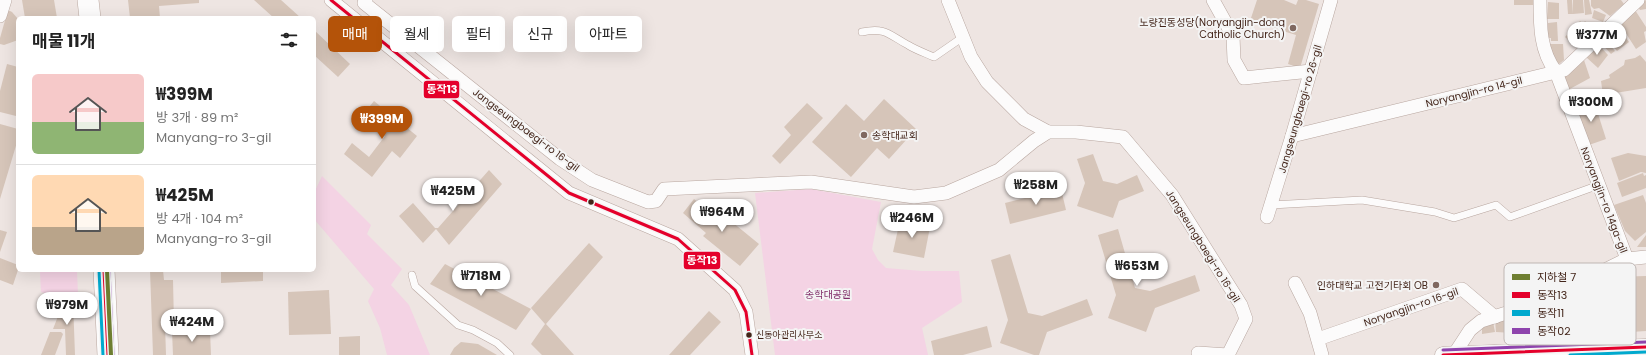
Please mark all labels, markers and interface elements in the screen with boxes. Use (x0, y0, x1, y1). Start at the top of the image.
place label: 노량진동성당(Noryangjin-dong Catholic Church) (1139, 15, 1285, 42)
chip: 매매 (328, 16, 382, 52)
chip: 월세 (390, 16, 444, 52)
chip: 필터 (452, 16, 505, 52)
chip: 신규 (513, 16, 567, 52)
chip: 아파트 (575, 16, 642, 52)
pin: ₩377M (1569, 22, 1625, 56)
marker: 노량진동성당(Noryangjin-dong Catholic Church) (1288, 23, 1298, 33)
text: ₩377M (1576, 25, 1618, 44)
text: 매물 11개 (32, 29, 95, 53)
icon: filters (278, 29, 300, 51)
street label: Jangseungbaegi-ro 26-gil (1274, 43, 1326, 175)
street label: Noryangjin-ro 14-gil (1424, 73, 1524, 111)
line badge: 동작13 (423, 80, 460, 99)
text: 동작13 (426, 81, 458, 97)
text: ₩399M (156, 82, 213, 106)
street label: Jangseungbaegi-ro 16-gil (469, 85, 583, 175)
pin: ₩300M (1563, 89, 1619, 123)
icon: home (64, 90, 112, 138)
text: ₩300M (1569, 92, 1613, 111)
pin: ₩399M (354, 106, 410, 140)
text: 방 3개 · 89 m² (156, 108, 238, 127)
text: ₩399M (360, 109, 404, 128)
text: Manyang-ro 3-gil (156, 128, 271, 147)
place label: 송학대교회 (872, 128, 918, 143)
marker: 송학대교회 (859, 130, 869, 140)
street label: Noryangjin-ro 14ga-gil (1577, 145, 1631, 255)
pin: ₩258M (1008, 172, 1064, 206)
text: ₩258M (1014, 175, 1058, 194)
pin: ₩425M (425, 178, 481, 212)
text: ₩425M (431, 181, 475, 200)
text: ₩425M (156, 183, 214, 207)
street label: Jangseungbaegi-ro 16-gil (1162, 187, 1244, 305)
icon: home (64, 191, 112, 239)
unlabelled marker (586, 197, 596, 207)
pin: ₩964M (694, 199, 750, 233)
text: ₩964M (700, 202, 744, 221)
pin: ₩246M (884, 205, 940, 239)
text: ₩246M (890, 208, 934, 227)
text: 방 4개 · 104 m² (156, 209, 243, 228)
text: Manyang-ro 3-gil (156, 229, 271, 248)
line badge: 동작13 (683, 251, 721, 270)
text: 동작13 (686, 252, 718, 268)
pin: ₩653M (1109, 253, 1165, 287)
text: ₩653M (1115, 256, 1159, 275)
pin: ₩718M (453, 263, 509, 297)
legend (1504, 263, 1636, 345)
text: ₩718M (461, 266, 501, 285)
text: 지하철 7 (1537, 269, 1576, 285)
place label: 인하대학교 고전기타회 OB (1317, 278, 1428, 293)
marker: 인하대학교 고전기타회 OB (1431, 280, 1441, 290)
street label: Noryangjin-ro 16-gil (1362, 284, 1460, 330)
park label: 송학대공원 (805, 287, 851, 302)
text: 동작13 (1537, 287, 1567, 303)
pin: ₩979M (39, 292, 95, 326)
text: ₩979M (46, 295, 88, 314)
text: 동작11 (1537, 305, 1564, 321)
pin: ₩424M (164, 309, 220, 343)
text: ₩424M (170, 312, 214, 331)
text: 동작02 (1537, 323, 1570, 339)
place label: 신동아관리사무소 (756, 329, 823, 341)
marker: 신동아관리사무소 (744, 330, 754, 340)

